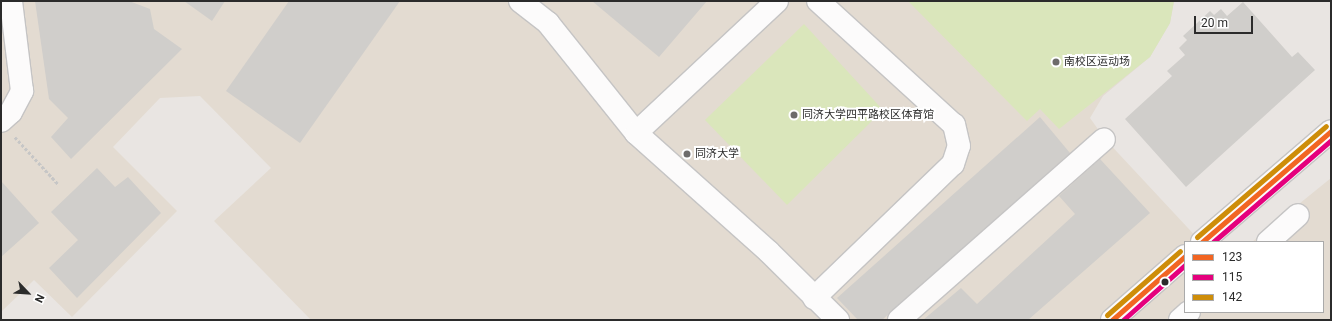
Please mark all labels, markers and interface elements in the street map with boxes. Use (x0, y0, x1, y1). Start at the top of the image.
scale bar (1196, 8, 1255, 34)
text: 20 m (1201, 16, 1228, 30)
place label: 南校区运动场 (1064, 55, 1130, 69)
marker: 南校区运动场 (1051, 57, 1061, 67)
place label: 同济大学四平路校区体育馆 (802, 108, 934, 122)
marker: 同济大学四平路校区体育馆 (789, 110, 799, 120)
place label: 同济大学 (695, 147, 739, 161)
marker: 同济大学 (682, 149, 692, 159)
legend (1184, 241, 1324, 313)
text: 123 (1222, 250, 1242, 264)
text: 115 (1222, 270, 1242, 284)
north arrow (8, 273, 48, 313)
unlabelled marker (1160, 277, 1170, 287)
text: 142 (1222, 290, 1242, 304)
text: N (32, 292, 47, 305)

